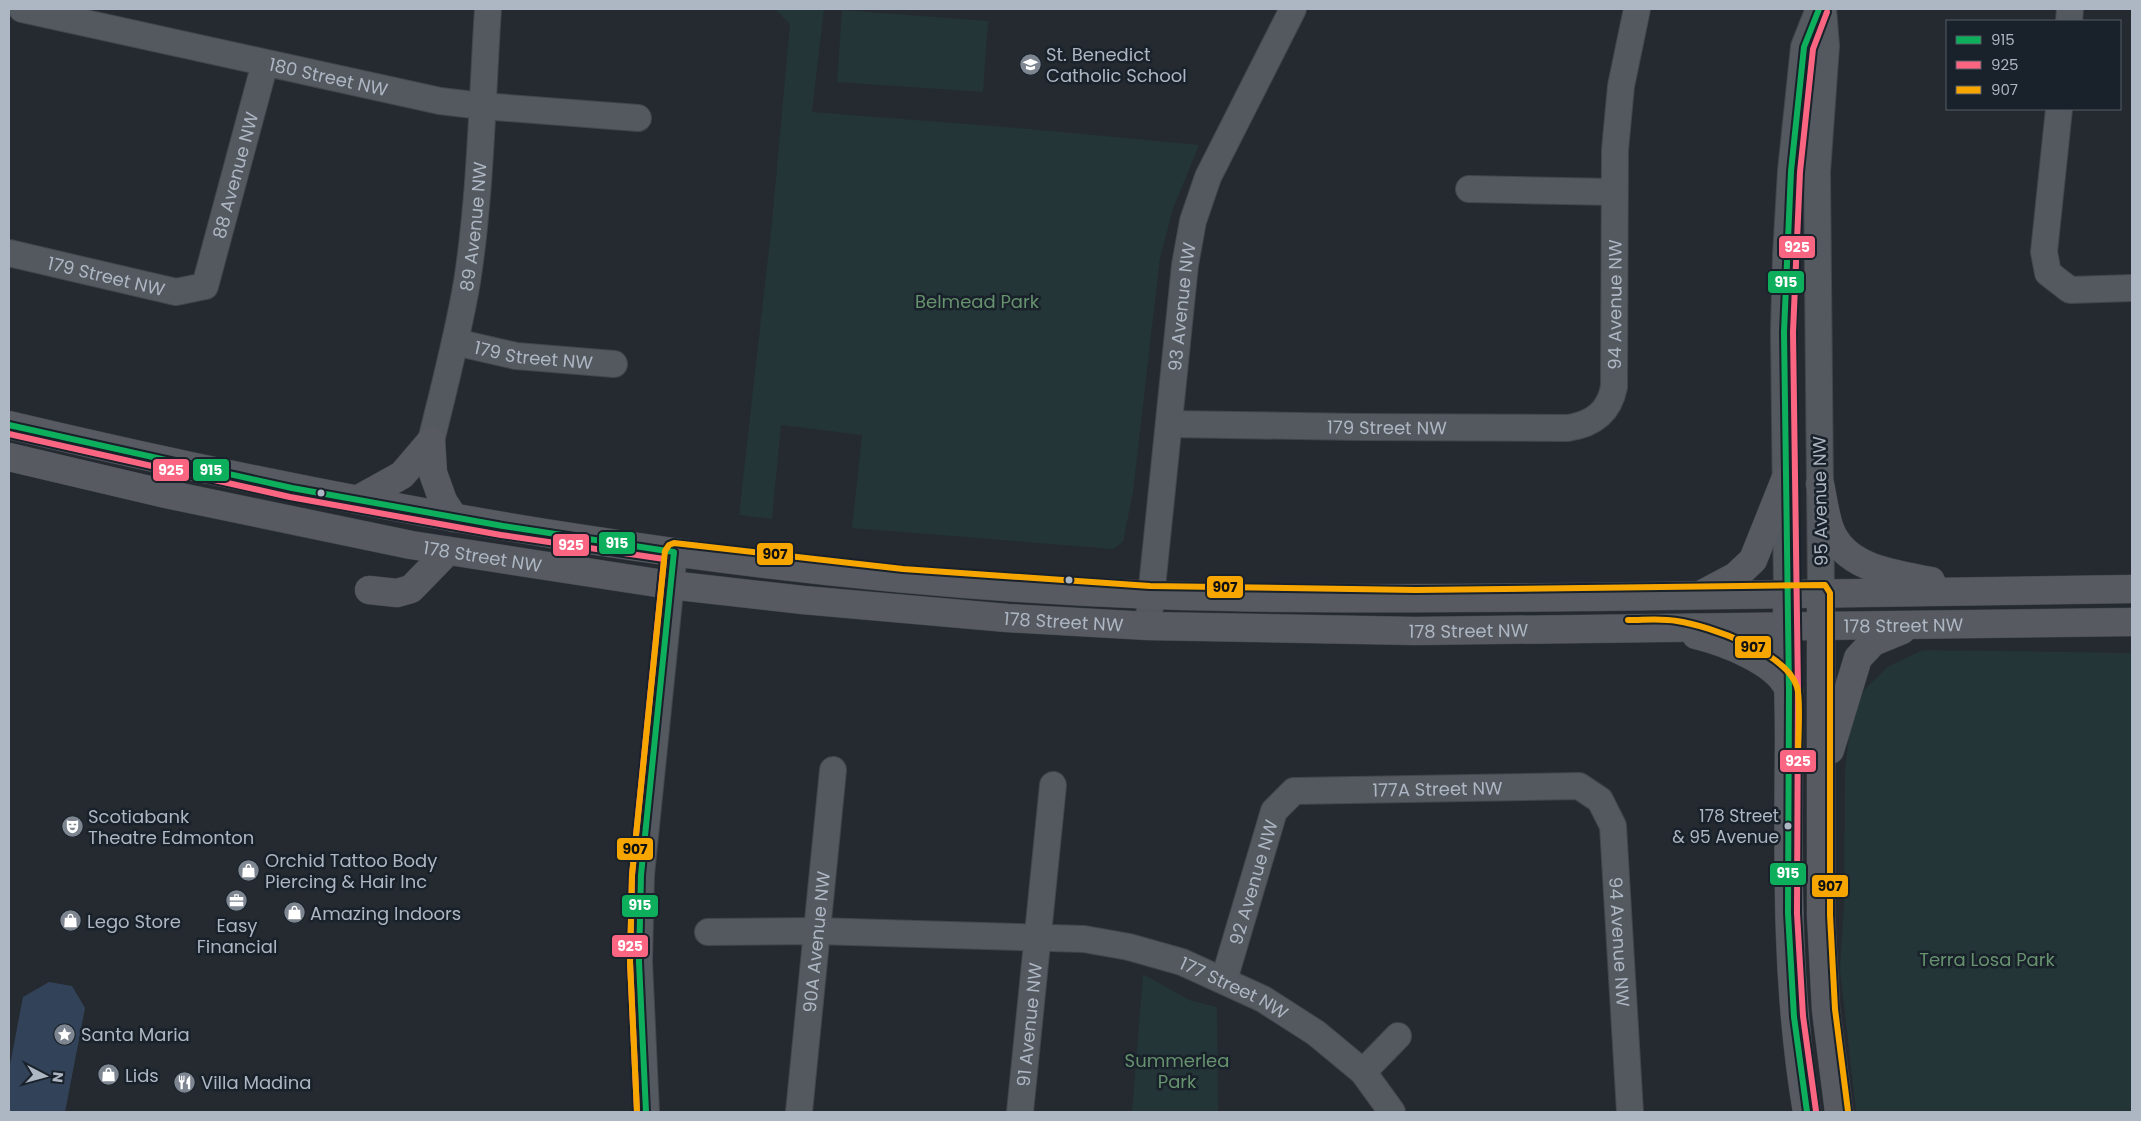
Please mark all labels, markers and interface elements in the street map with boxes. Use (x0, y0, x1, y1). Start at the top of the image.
legend (1946, 20, 2121, 110)
text: 915 (1991, 29, 2015, 50)
place label: St. Benedict Catholic School (1046, 42, 1187, 88)
street label: 180 Street NW (267, 51, 391, 102)
school or university icon: St. Benedict Catholic School (1018, 52, 1042, 76)
text: 925 (1991, 54, 2019, 75)
text: 907 (1991, 79, 2018, 100)
street label: 88 Avenue NW (206, 109, 264, 241)
street label: 89 Avenue NW (453, 160, 492, 293)
line badge: 925 (1778, 235, 1816, 259)
text: 925 (1784, 237, 1810, 257)
street label: 94 Avenue NW (1602, 239, 1627, 370)
street label: 93 Avenue NW (1162, 240, 1201, 372)
street label: 179 Street NW (45, 250, 168, 302)
line badge: 915 (1767, 270, 1805, 294)
text: 915 (1775, 272, 1797, 292)
park label: Belmead Park (915, 289, 1040, 314)
street label: 179 Street NW (472, 334, 594, 375)
street label: 179 Street NW (1327, 414, 1447, 440)
street label: 95 Avenue NW (1806, 435, 1834, 566)
line badge: 925 (152, 458, 190, 482)
line badge: 915 (192, 458, 230, 482)
text: 925 (158, 460, 184, 480)
text: 915 (200, 460, 222, 480)
unlabelled marker (316, 488, 326, 498)
line badge: 915 (598, 531, 636, 555)
line badge: 925 (552, 533, 590, 557)
text: 915 (606, 533, 628, 553)
street label: 178 Street NW (422, 535, 544, 578)
text: 925 (558, 535, 584, 555)
line badge: 907 (756, 542, 794, 566)
text: 907 (762, 544, 788, 564)
unlabelled marker (1064, 575, 1074, 585)
line badge: 907 (1206, 575, 1244, 599)
text: 907 (1212, 577, 1238, 597)
street label: 178 Street NW (1003, 605, 1124, 637)
street label: 178 Street NW (1843, 612, 1964, 638)
street label: 178 Street NW (1408, 617, 1529, 644)
line badge: 907 (1734, 635, 1772, 659)
text: 907 (1740, 637, 1766, 657)
line badge: 925 (1779, 749, 1817, 773)
text: 925 (1785, 751, 1811, 771)
street label: 177A Street NW (1372, 775, 1503, 802)
place label: Scotiabank Theatre Edmonton (88, 804, 254, 850)
place label: 178 Street & 95 Avenue (1672, 804, 1779, 849)
theatre icon: Scotiabank Theatre Edmonton (60, 814, 84, 838)
street label: 92 Avenue NW (1223, 816, 1283, 948)
marker: 178 Street & 95 Avenue (1783, 821, 1793, 831)
line badge: 907 (616, 837, 654, 861)
text: 907 (622, 839, 648, 859)
place label: Orchid Tattoo Body Piercing & Hair Inc (265, 848, 437, 894)
shop icon: Orchid Tattoo Body Piercing & Hair Inc (237, 858, 261, 882)
line badge: 915 (1769, 862, 1807, 886)
text: 915 (1777, 863, 1799, 883)
street label: 90A Avenue NW (796, 869, 835, 1014)
line badge: 907 (1811, 874, 1849, 898)
street label: 94 Avenue NW (1604, 876, 1636, 1008)
text: 907 (1817, 876, 1843, 896)
office icon: Easy Financial (225, 888, 249, 912)
line badge: 915 (621, 894, 659, 918)
text: 915 (629, 895, 651, 915)
shop icon: Amazing Indoors (282, 901, 306, 925)
place label: Amazing Indoors (310, 901, 461, 926)
shop icon: Lego Store (59, 909, 83, 933)
place label: Lego Store (87, 909, 181, 934)
place label: Easy Financial (197, 913, 277, 959)
line badge: 925 (611, 934, 649, 958)
text: 925 (617, 936, 643, 956)
park label: Terra Losa Park (1919, 947, 2055, 972)
street label: 177 Street NW (1176, 950, 1294, 1025)
street label: 91 Avenue NW (1010, 961, 1048, 1088)
place icon: Santa Maria (53, 1022, 77, 1046)
place label: Santa Maria (81, 1022, 190, 1047)
park label: Summerlea Park (1125, 1048, 1229, 1094)
north arrow (20, 1051, 70, 1101)
shop icon: Lids (97, 1063, 121, 1087)
place label: Lids (125, 1063, 159, 1088)
restaurant icon: Villa Madina (173, 1070, 197, 1094)
place label: Villa Madina (201, 1070, 311, 1095)
text: N (47, 1071, 68, 1084)

